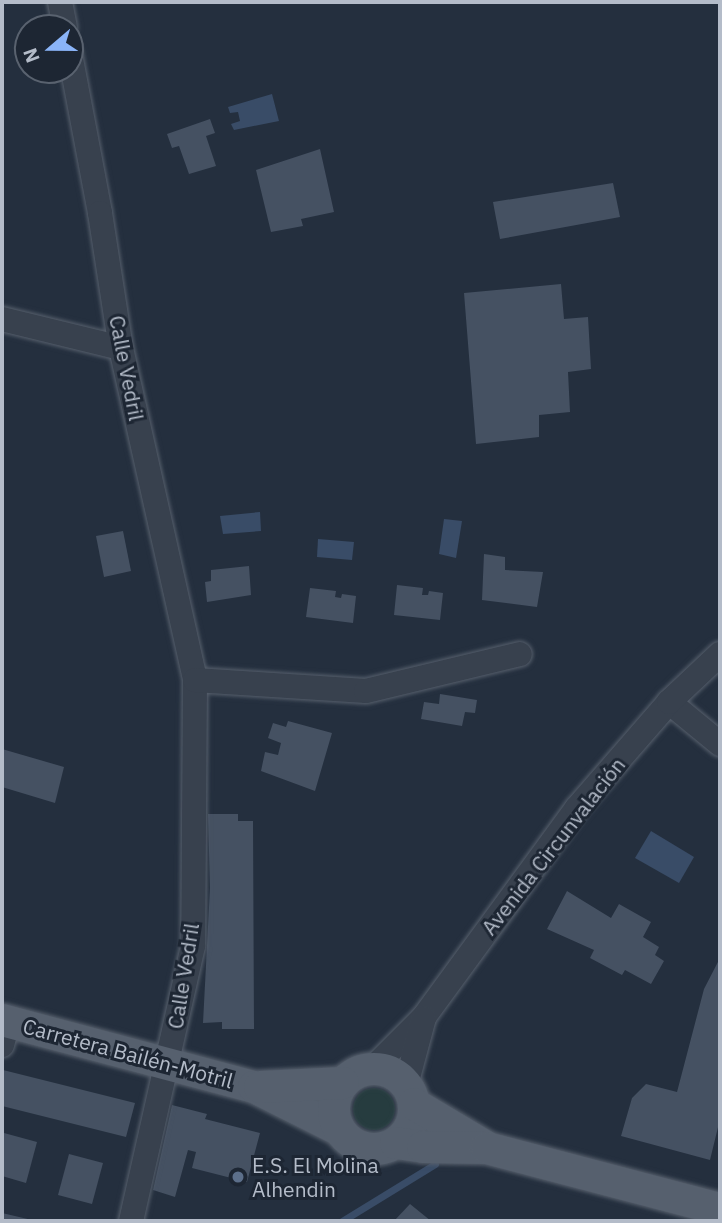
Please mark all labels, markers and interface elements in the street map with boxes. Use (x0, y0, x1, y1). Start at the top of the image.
north arrow (14, 14, 84, 84)
text: N (18, 45, 45, 66)
street label: Calle Vedril (104, 313, 150, 423)
street label: Avenida Circunvalación (476, 752, 630, 940)
street label: Calle Vedril (162, 921, 204, 1031)
street label: Carretera Bailén-Motril (20, 1013, 236, 1093)
place label: E.S. El Molina Alhendin (252, 1152, 379, 1202)
marker: E.S. El Molina Alhendin (230, 1169, 246, 1185)

